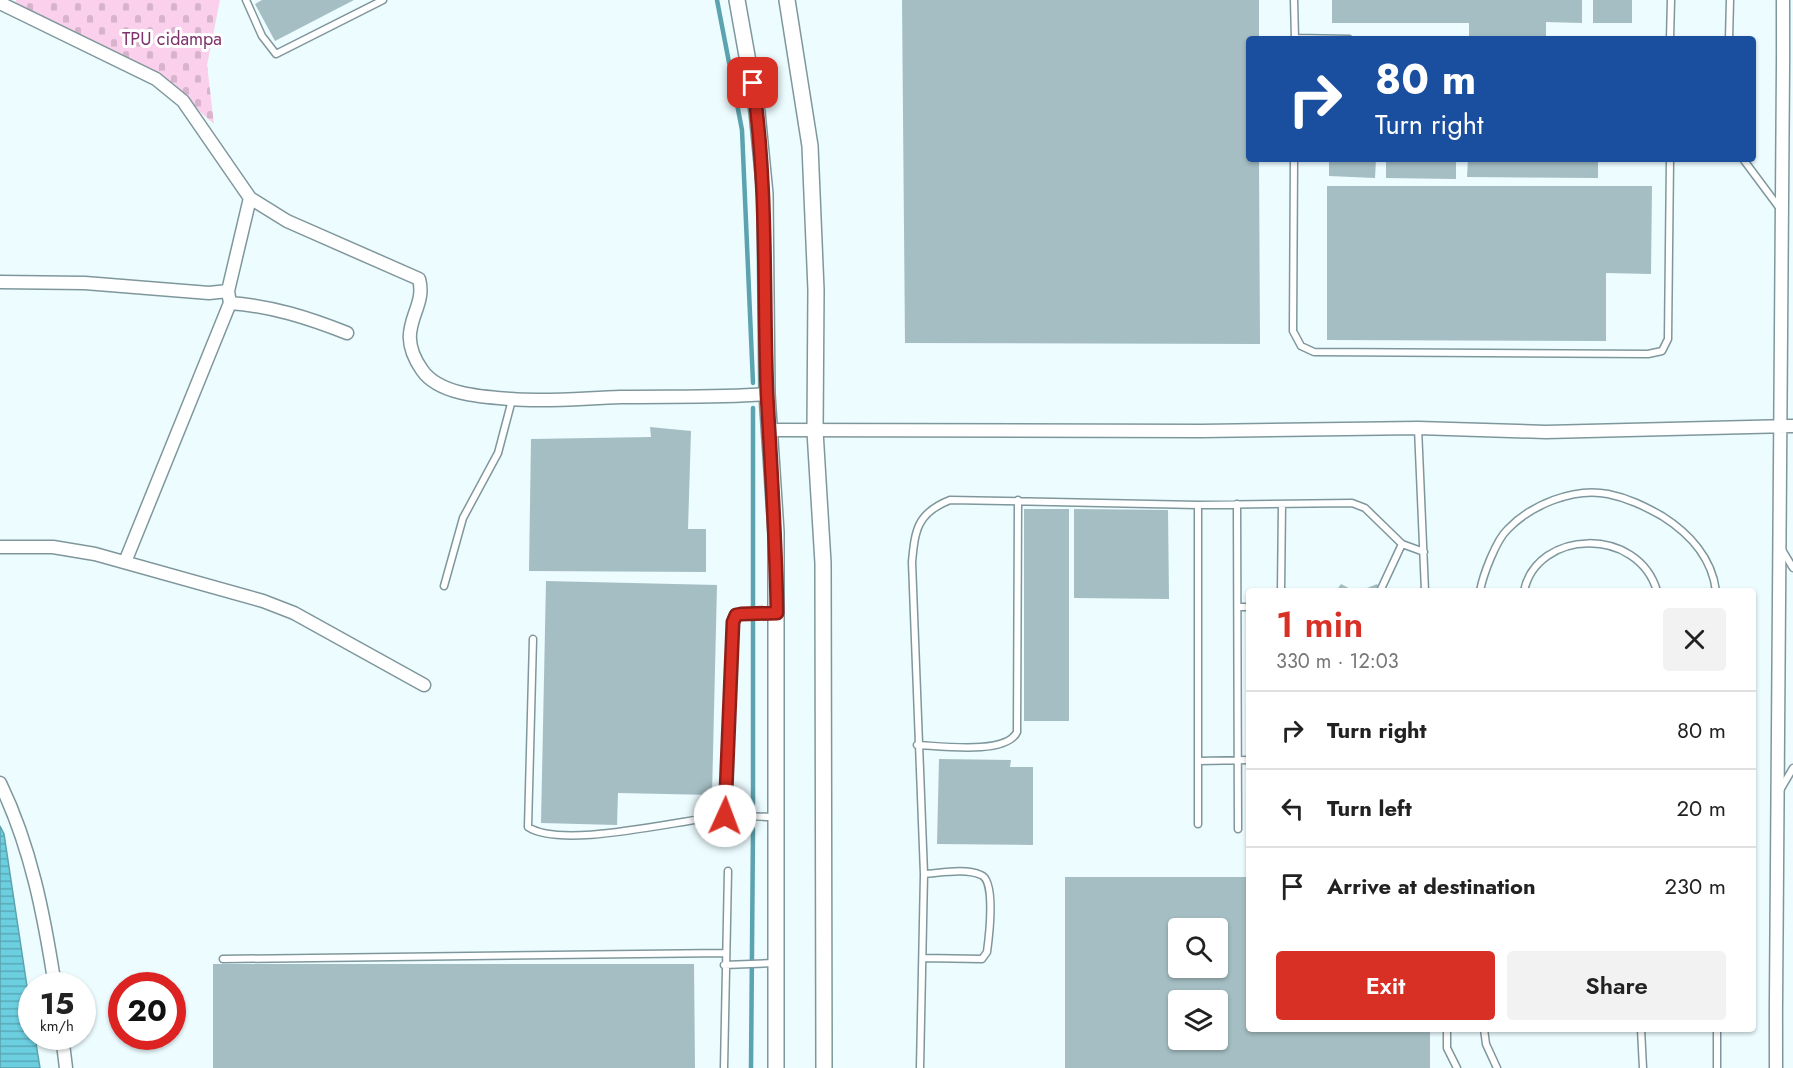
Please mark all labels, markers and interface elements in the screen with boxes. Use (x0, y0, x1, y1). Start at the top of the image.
park label: TPU cidampa (122, 26, 222, 52)
text: 80 m (1375, 49, 1476, 110)
pin (727, 57, 778, 108)
icon: right (1276, 60, 1354, 138)
icon: arrive (736, 66, 769, 99)
text: Turn right (1375, 105, 1483, 144)
text: 1 min (1276, 598, 1363, 650)
button: close (1663, 608, 1726, 671)
text: 330 m · 12:03 (1276, 647, 1399, 676)
icon: right (1276, 714, 1309, 747)
text: Turn right (1327, 714, 1427, 746)
text: 80 m (1677, 714, 1726, 746)
position arrow (693, 784, 757, 848)
icon: left (1276, 792, 1309, 825)
text: Turn left (1327, 792, 1412, 824)
text: 20 m (1677, 792, 1726, 824)
icon: arrive (1276, 870, 1309, 903)
text: Arrive at destination (1327, 870, 1536, 902)
text: 230 m (1665, 870, 1726, 902)
map controls (1168, 918, 1228, 1050)
button: search (1168, 918, 1228, 978)
button: Exit (1276, 951, 1495, 1020)
button: Share (1507, 951, 1726, 1020)
speed limit sign: 20 (108, 972, 186, 1050)
text: 15 (40, 982, 74, 1025)
button: layers (1168, 990, 1228, 1050)
text: km/h (40, 1015, 74, 1037)

